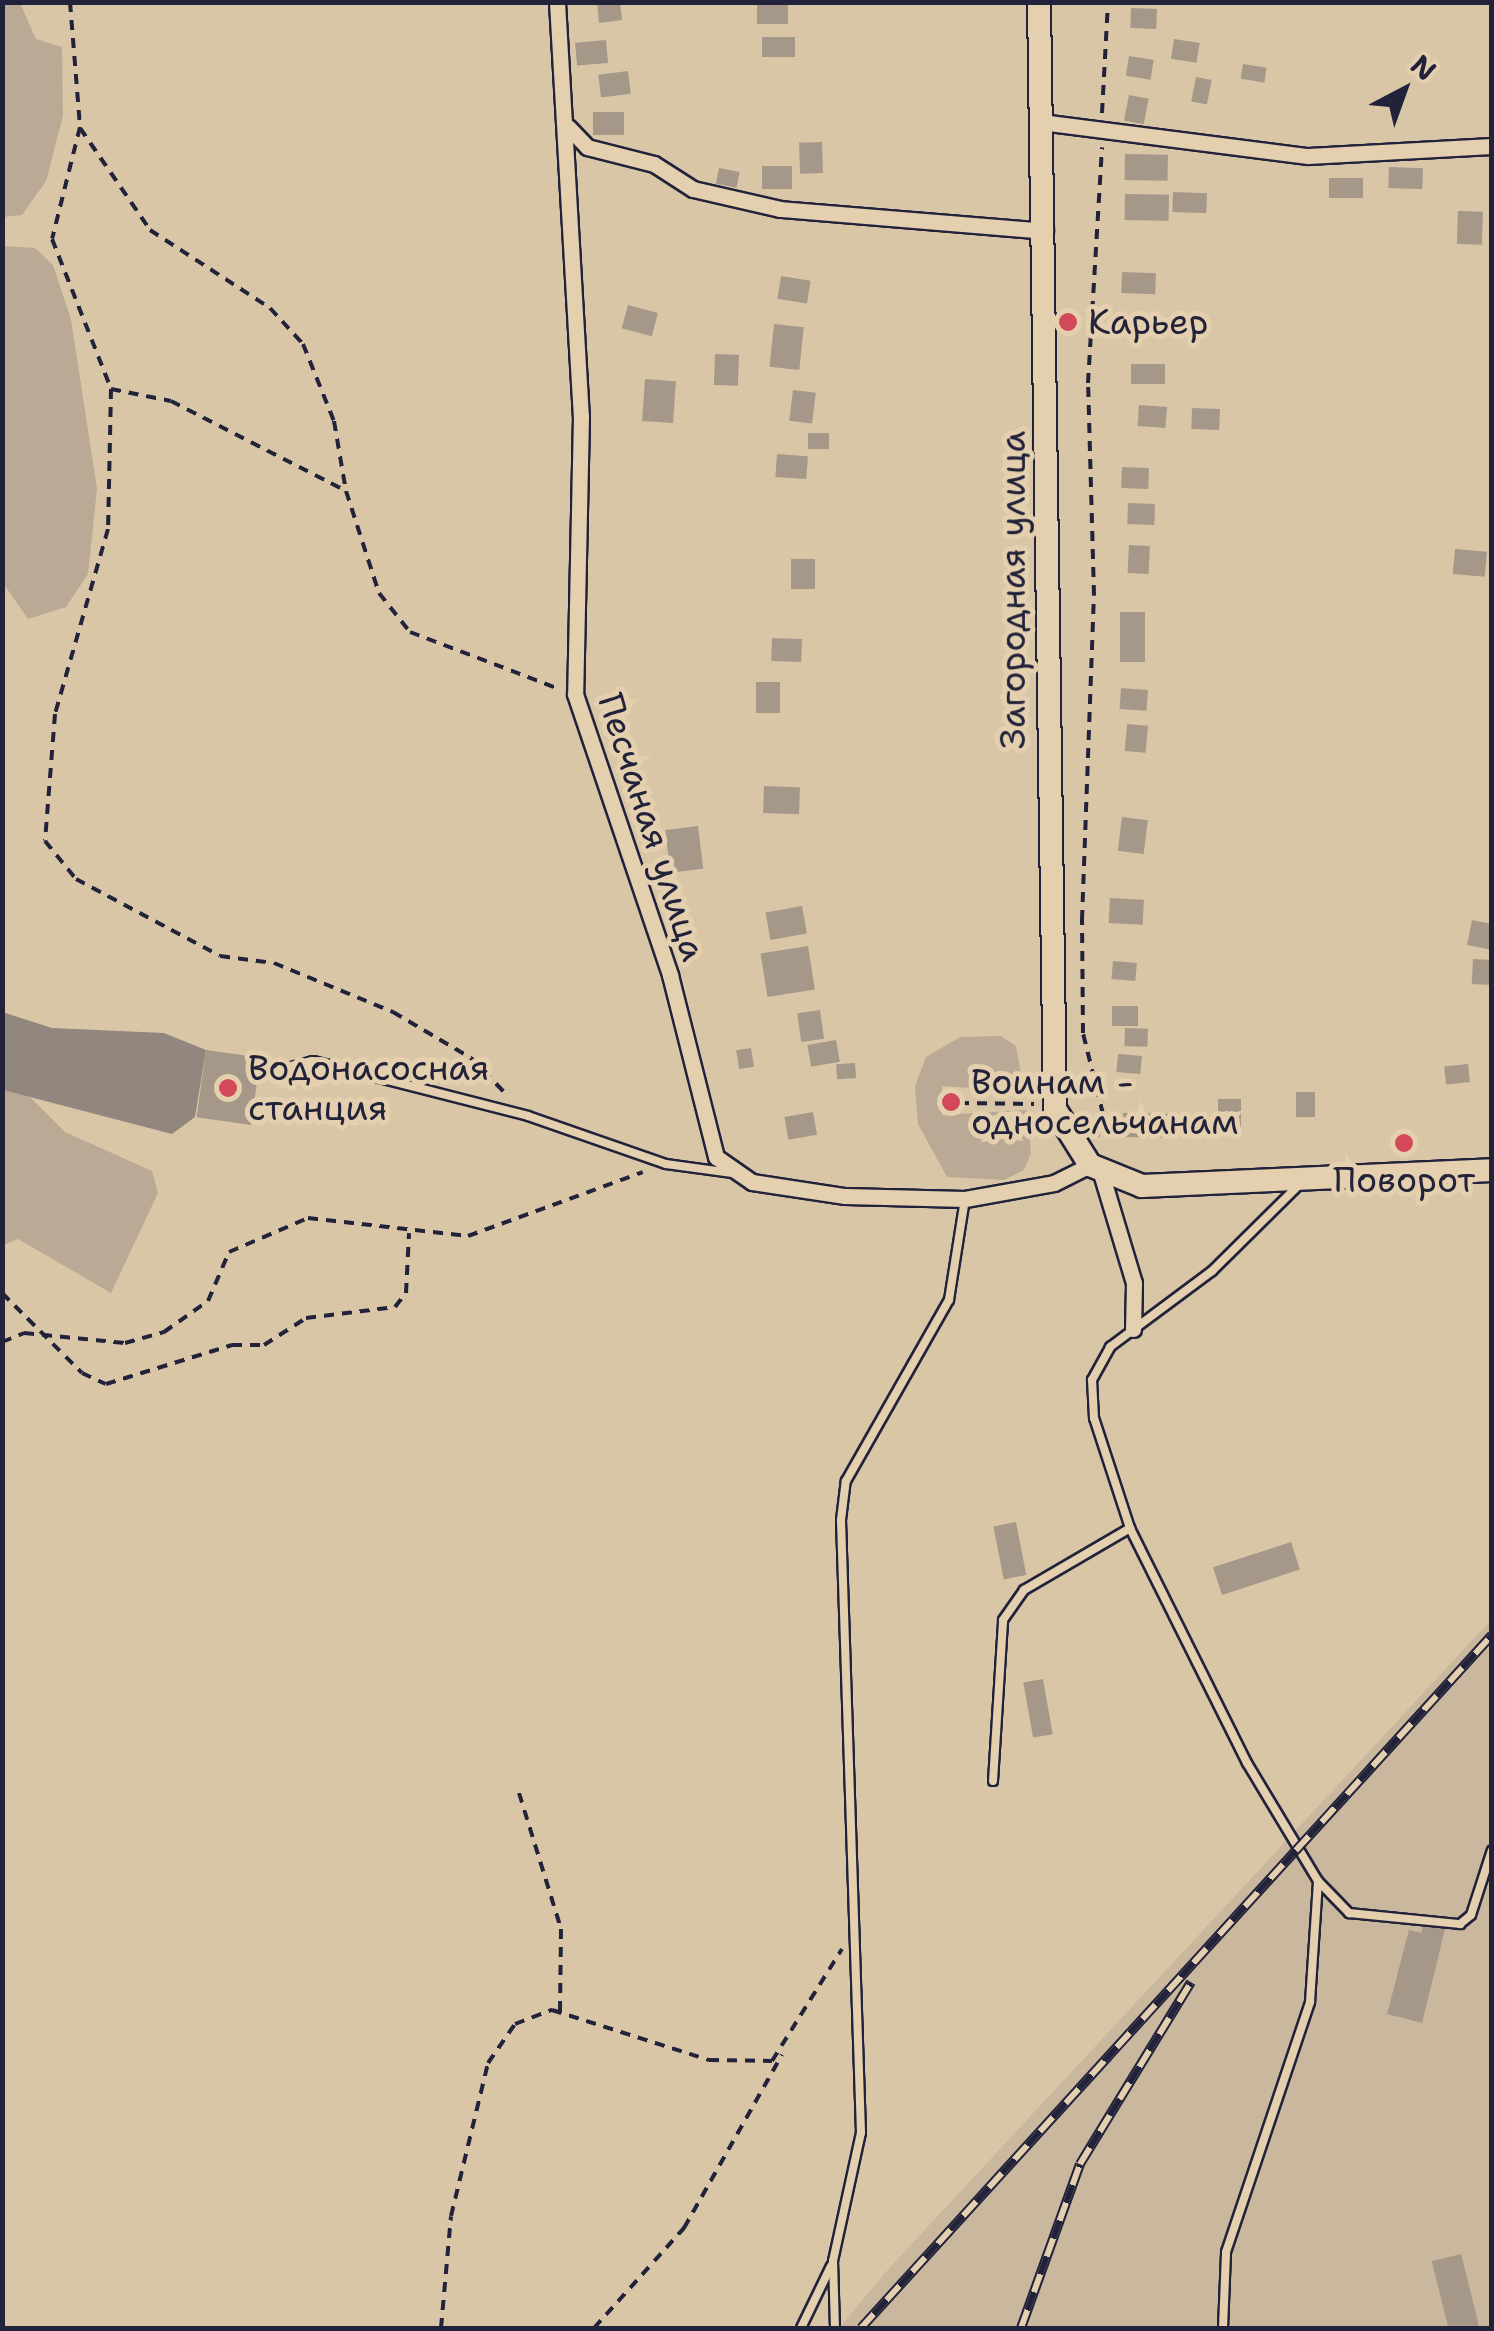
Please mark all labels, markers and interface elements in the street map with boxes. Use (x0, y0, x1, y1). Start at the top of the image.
north arrow (1354, 40, 1454, 140)
text: N (1403, 46, 1445, 89)
place label: Карьер (1088, 301, 1208, 343)
marker: Карьер (1057, 311, 1079, 333)
street label: Загородная улица (992, 431, 1034, 749)
street label: Песчаная улица (589, 688, 715, 966)
place label: Водонасосная станция (248, 1047, 489, 1129)
place label: Воинам - односельчанам (971, 1061, 1238, 1143)
marker: Водонасосная станция (217, 1077, 239, 1099)
marker: Воинам - односельчанам (940, 1091, 962, 1113)
marker: Поворот (1393, 1132, 1415, 1154)
place label: Поворот (1333, 1159, 1475, 1201)

